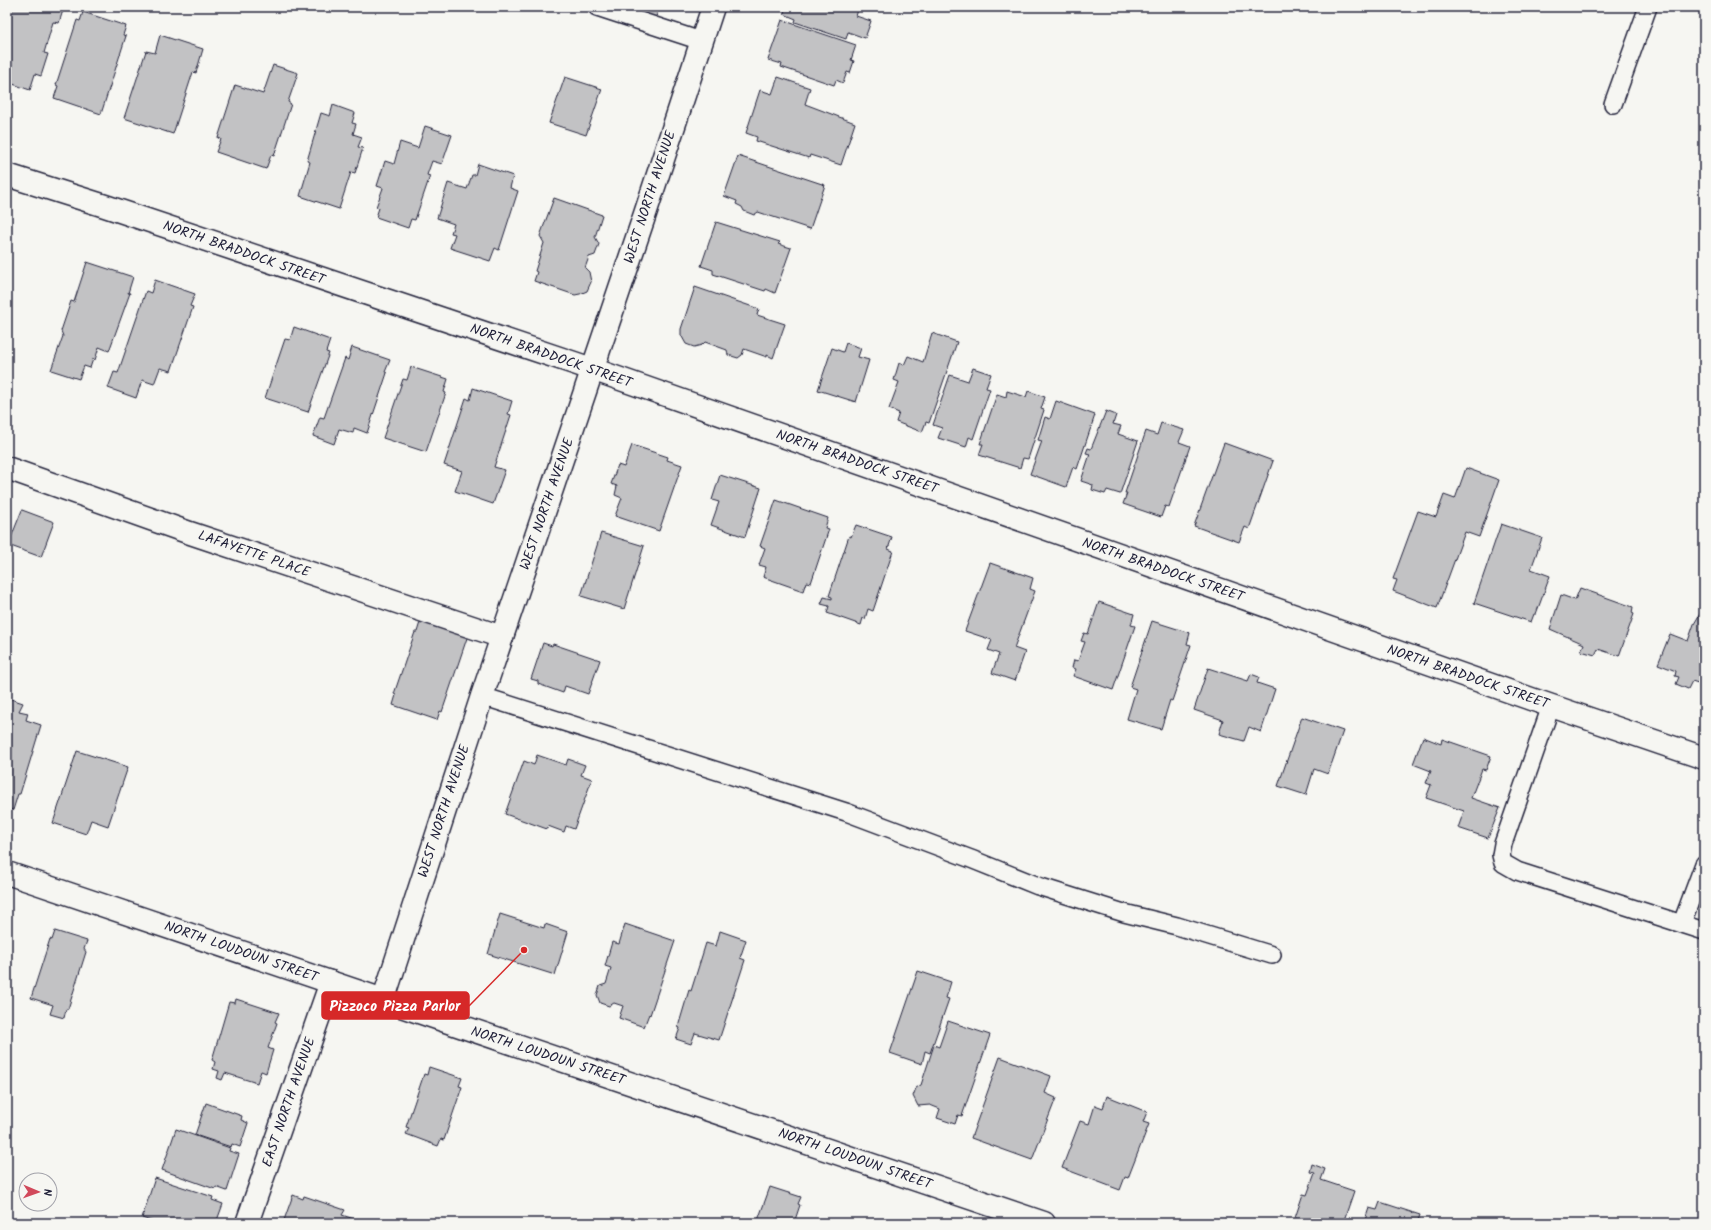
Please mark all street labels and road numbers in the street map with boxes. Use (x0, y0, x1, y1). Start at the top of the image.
street label: WEST NORTH AVENUE (618, 127, 682, 266)
street label: NORTH BRADDOCK STREET (160, 215, 329, 292)
street label: NORTH BRADDOCK STREET (467, 318, 636, 395)
street label: NORTH BRADDOCK STREET (773, 424, 942, 501)
street label: WEST NORTH AVENUE (514, 434, 580, 573)
street label: LAFAYETTE PLACE (195, 524, 314, 584)
street label: NORTH BRADDOCK STREET (1079, 532, 1248, 609)
street label: NORTH BRADDOCK STREET (1384, 639, 1553, 716)
street label: WEST NORTH AVENUE (412, 741, 476, 880)
street label: NORTH LOUDOUN STREET (161, 915, 322, 989)
street label: NORTH LOUDOUN STREET (468, 1021, 630, 1092)
street label: EAST NORTH AVENUE (256, 1033, 322, 1170)
street label: NORTH LOUDOUN STREET (775, 1122, 936, 1196)

